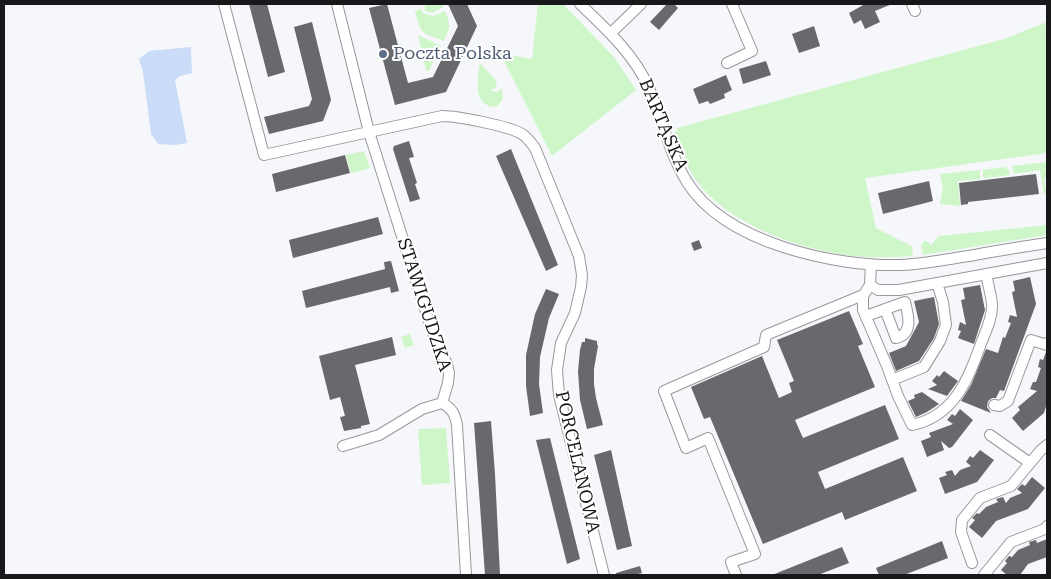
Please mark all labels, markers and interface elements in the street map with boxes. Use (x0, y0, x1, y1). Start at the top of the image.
place label: Poczta Polska (393, 43, 512, 65)
marker: Poczta Polska (377, 48, 389, 60)
street label: BARTĄSKA (634, 76, 692, 174)
street label: STAWIGUDZKA (392, 236, 456, 374)
street label: PORCELANOWA (550, 389, 604, 535)

